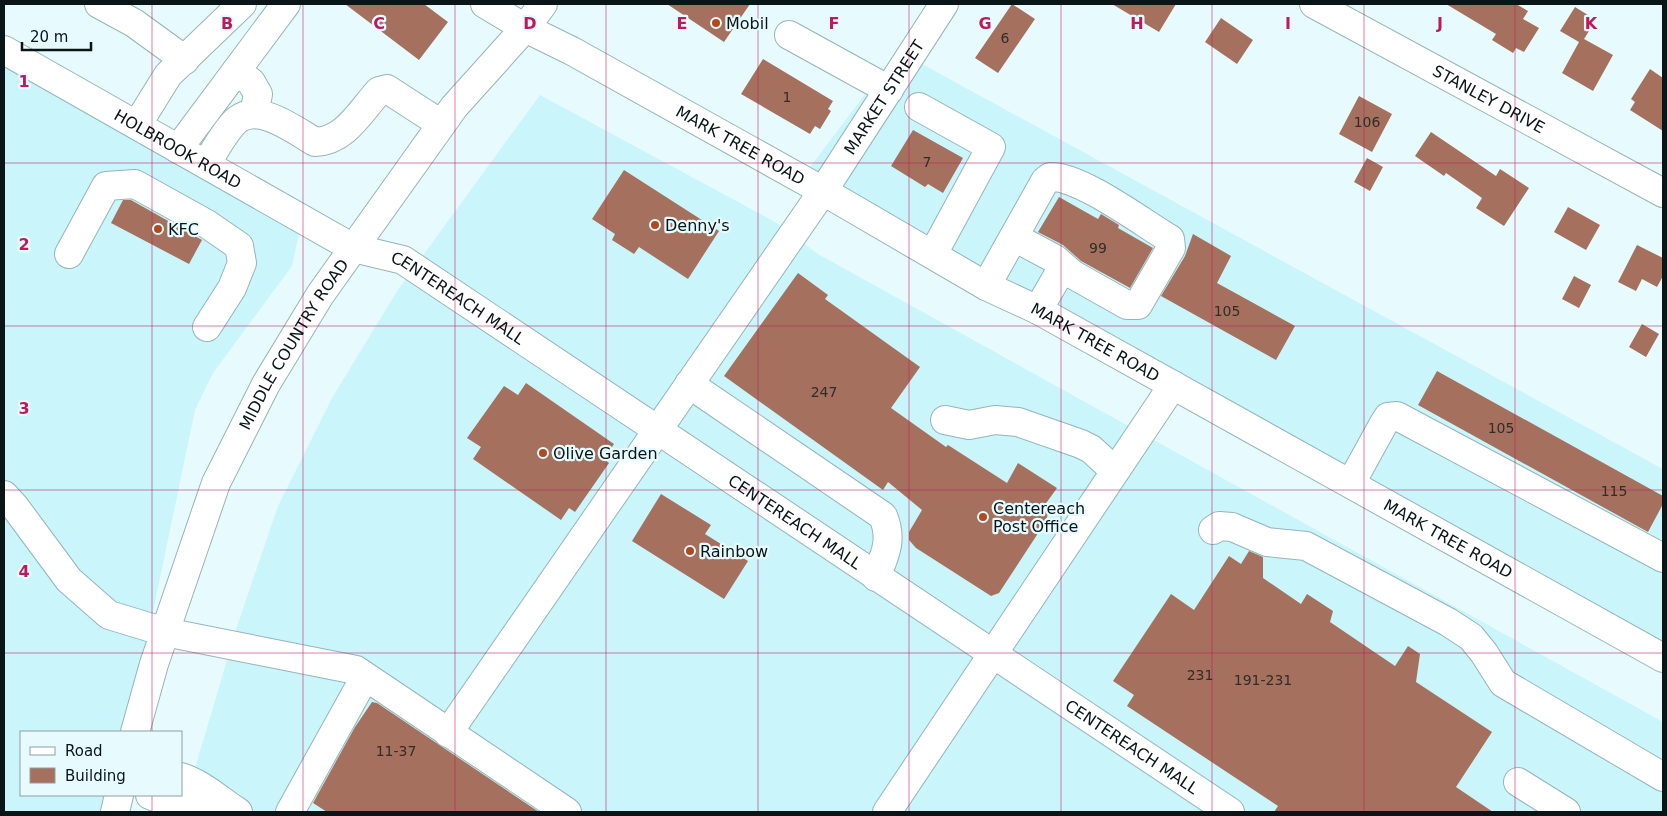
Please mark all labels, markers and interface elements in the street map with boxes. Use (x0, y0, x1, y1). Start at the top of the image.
text: B (221, 14, 233, 33)
text: C (373, 14, 385, 33)
text: D (523, 14, 537, 33)
text: E (677, 14, 687, 33)
place label: Mobil (726, 14, 769, 33)
text: F (829, 14, 839, 33)
text: G (978, 14, 992, 33)
text: H (1130, 14, 1144, 33)
text: I (1285, 14, 1291, 33)
text: J (1436, 14, 1443, 33)
text: K (1585, 14, 1598, 33)
marker: Mobil (710, 17, 722, 29)
scale bar (22, 20, 91, 52)
text: 20 m (30, 28, 68, 46)
house number: 6 (1001, 30, 1010, 46)
street label: MARKET STREET (840, 36, 928, 158)
street label: STANLEY DRIVE (1429, 61, 1548, 137)
text: 1 (18, 72, 30, 91)
house number: 1 (783, 89, 791, 105)
street label: MARK TREE ROAD (673, 102, 808, 189)
street label: HOLBROOK ROAD (111, 106, 245, 193)
house number: 106 (1354, 114, 1380, 130)
house number: 7 (923, 154, 931, 170)
place label: Denny's (665, 216, 730, 235)
marker: Denny's (649, 219, 661, 231)
place label: KFC (168, 220, 199, 239)
marker: KFC (152, 223, 164, 235)
text: 2 (18, 235, 30, 254)
house number: 99 (1089, 240, 1107, 256)
street label: CENTEREACH MALL (389, 249, 528, 348)
street label: MIDDLE COUNTRY ROAD (235, 255, 353, 433)
street label: MARK TREE ROAD (1027, 299, 1163, 386)
house number: 105 (1214, 303, 1240, 319)
house number: 247 (811, 384, 837, 400)
text: 3 (18, 399, 30, 418)
house number: 105 (1488, 420, 1514, 436)
place label: Olive Garden (553, 444, 658, 463)
marker: Olive Garden (537, 447, 549, 459)
street label: CENTEREACH MALL (725, 471, 865, 573)
house number: 115 (1601, 483, 1627, 499)
street label: MARK TREE ROAD (1380, 495, 1516, 582)
place label: Centereach Post Office (993, 499, 1085, 536)
marker: Centereach Post Office (977, 511, 989, 523)
place label: Rainbow (700, 542, 768, 561)
marker: Rainbow (684, 545, 696, 557)
text: 4 (18, 562, 30, 581)
house number: 231 (1187, 667, 1213, 683)
house number: 191-231 (1234, 672, 1292, 688)
street label: CENTEREACH MALL (1061, 696, 1202, 798)
legend (20, 731, 182, 796)
text: Road (65, 742, 103, 760)
house number: 11-37 (376, 743, 416, 759)
text: Building (65, 767, 126, 785)

